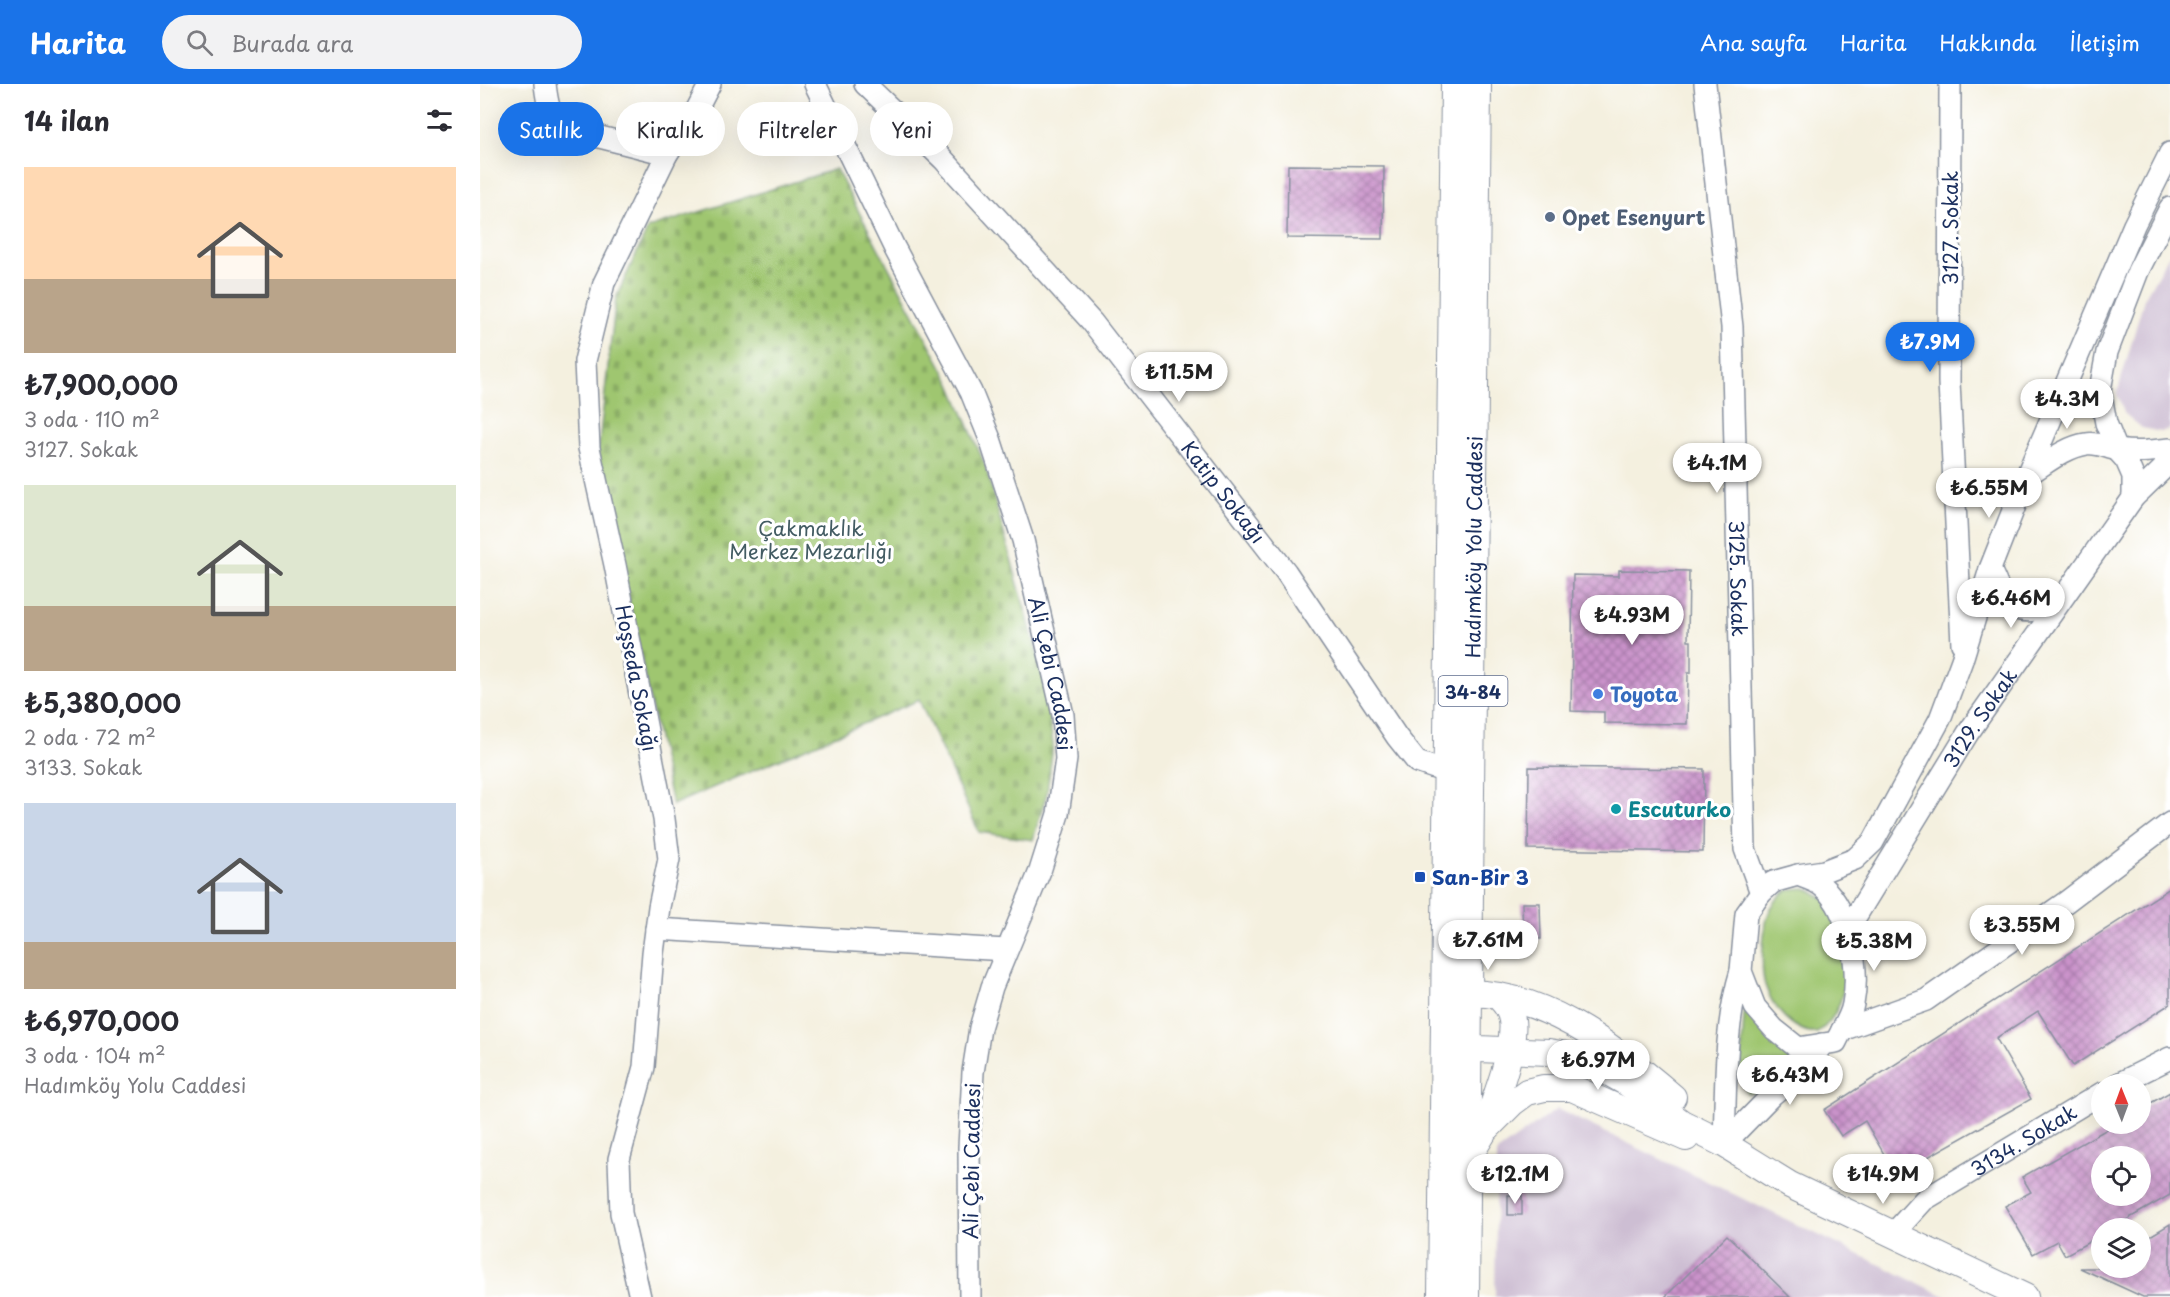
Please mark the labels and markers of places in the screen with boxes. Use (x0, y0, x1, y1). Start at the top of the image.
place label: Opet Esenyurt (1562, 202, 1706, 232)
marker: Opet Esenyurt (1543, 210, 1557, 224)
pin: ₺7.9M (1888, 322, 1972, 373)
pin: ₺11.5M (1130, 352, 1228, 403)
pin: ₺4.3M (2025, 379, 2109, 430)
pin: ₺4.1M (1675, 443, 1759, 494)
pin: ₺6.55M (1940, 468, 2038, 519)
pin: ₺6.46M (1962, 578, 2060, 629)
pin: ₺4.93M (1583, 595, 1681, 646)
place label: Toyota (1610, 679, 1679, 709)
marker: Toyota (1591, 687, 1605, 701)
place label: Escuturko (1628, 794, 1731, 824)
marker: Escuturko (1609, 802, 1623, 816)
place label: San-Bir 3 (1432, 862, 1529, 892)
marker: San-Bir 3 (1413, 870, 1427, 884)
pin: ₺3.55M (1973, 905, 2071, 956)
pin: ₺7.61M (1439, 920, 1537, 971)
pin: ₺5.38M (1825, 921, 1923, 972)
pin: ₺6.97M (1549, 1040, 1647, 1091)
pin: ₺6.43M (1741, 1055, 1839, 1106)
pin: ₺12.1M (1466, 1154, 1564, 1205)
pin: ₺14.9M (1834, 1154, 1932, 1205)

